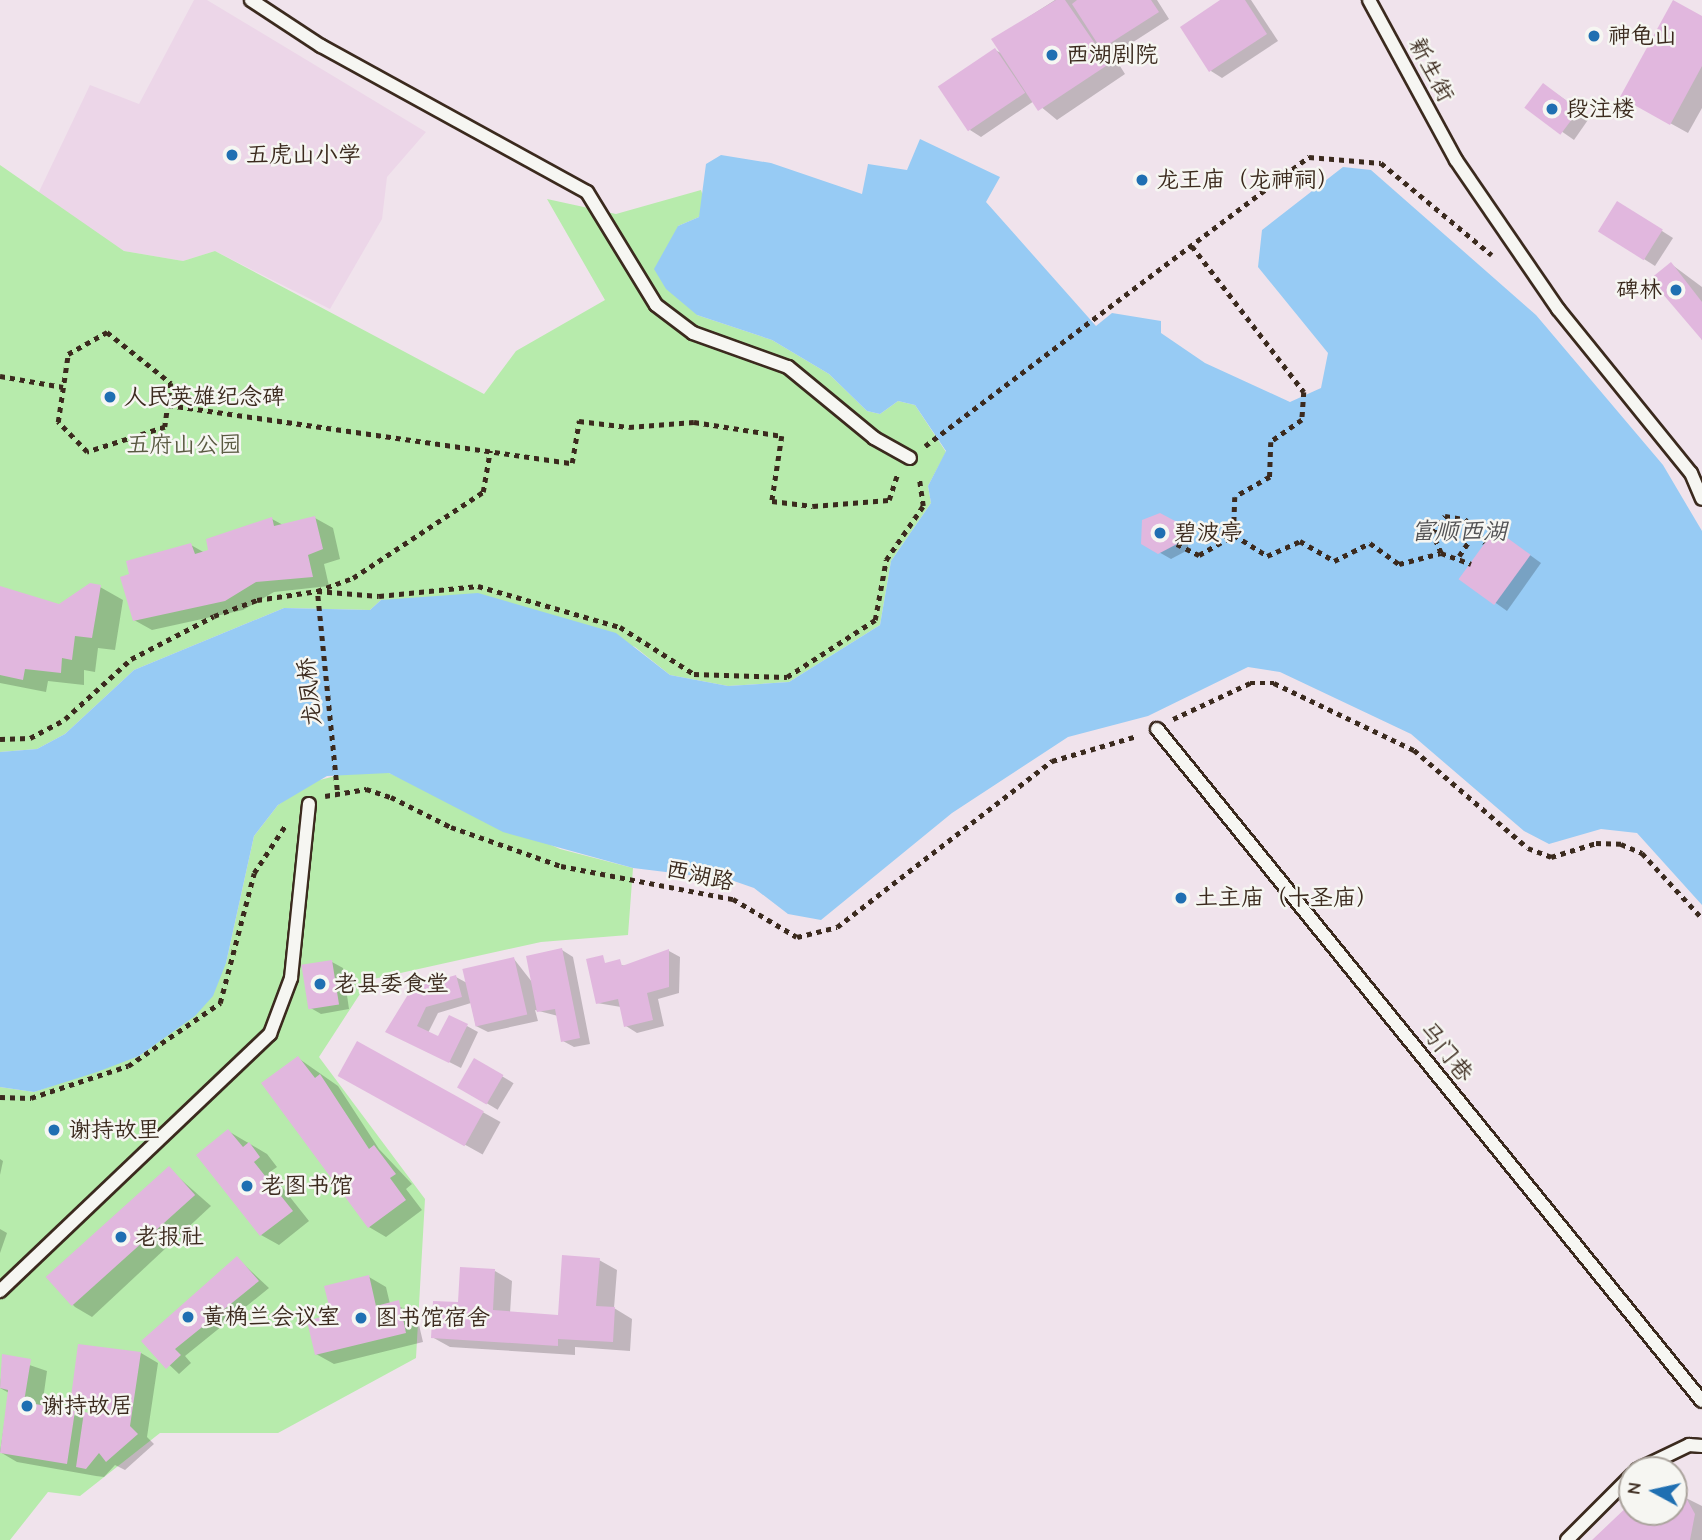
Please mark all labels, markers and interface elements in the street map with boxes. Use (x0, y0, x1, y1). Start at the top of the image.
place label: 神龟山 (1608, 22, 1677, 50)
marker: 神龟山 (1586, 28, 1602, 44)
street label: 新生街 (1403, 33, 1459, 107)
place label: 西湖剧院 (1066, 41, 1158, 69)
marker: 西湖剧院 (1044, 47, 1060, 63)
place label: 段注楼 (1566, 95, 1635, 123)
marker: 段注楼 (1544, 101, 1560, 117)
place label: 五虎山小学 (246, 141, 361, 169)
marker: 五虎山小学 (224, 147, 240, 163)
place label: 龙王庙（龙神祠） (1156, 166, 1340, 194)
marker: 龙王庙（龙神祠） (1134, 172, 1150, 188)
place label: 碑林 (1616, 276, 1662, 304)
marker: 碑林 (1668, 282, 1684, 298)
place label: 人民英雄纪念碑 (124, 383, 285, 411)
marker: 人民英雄纪念碑 (102, 389, 118, 405)
park label: 五府山公园 (127, 431, 241, 459)
water label: 富顺西湖 (1411, 518, 1507, 546)
place label: 碧波亭 (1174, 519, 1243, 547)
marker: 碧波亭 (1152, 525, 1168, 541)
street label: 龙凤桥 (293, 656, 327, 728)
street label: 西湖路 (663, 855, 737, 897)
place label: 土主庙（十圣庙） (1195, 884, 1379, 912)
marker: 土主庙（十圣庙） (1173, 890, 1189, 906)
place label: 老县委食堂 (334, 970, 449, 998)
marker: 老县委食堂 (312, 976, 328, 992)
street label: 马门巷 (1414, 1017, 1478, 1087)
place label: 谢持故里 (68, 1116, 160, 1144)
marker: 谢持故里 (46, 1122, 62, 1138)
place label: 老图书馆 (261, 1172, 353, 1200)
marker: 老图书馆 (239, 1178, 255, 1194)
place label: 老报社 (135, 1223, 204, 1251)
marker: 老报社 (113, 1229, 129, 1245)
place label: 黄桷兰会议室 (202, 1303, 340, 1331)
place label: 图书馆宿舍 (375, 1304, 490, 1332)
marker: 黄桷兰会议室 (180, 1309, 196, 1325)
marker: 图书馆宿舍 (353, 1310, 369, 1326)
place label: 谢持故居 (41, 1392, 133, 1420)
marker: 谢持故居 (19, 1398, 35, 1414)
north arrow (1618, 1456, 1688, 1526)
text: N (1622, 1481, 1646, 1496)

